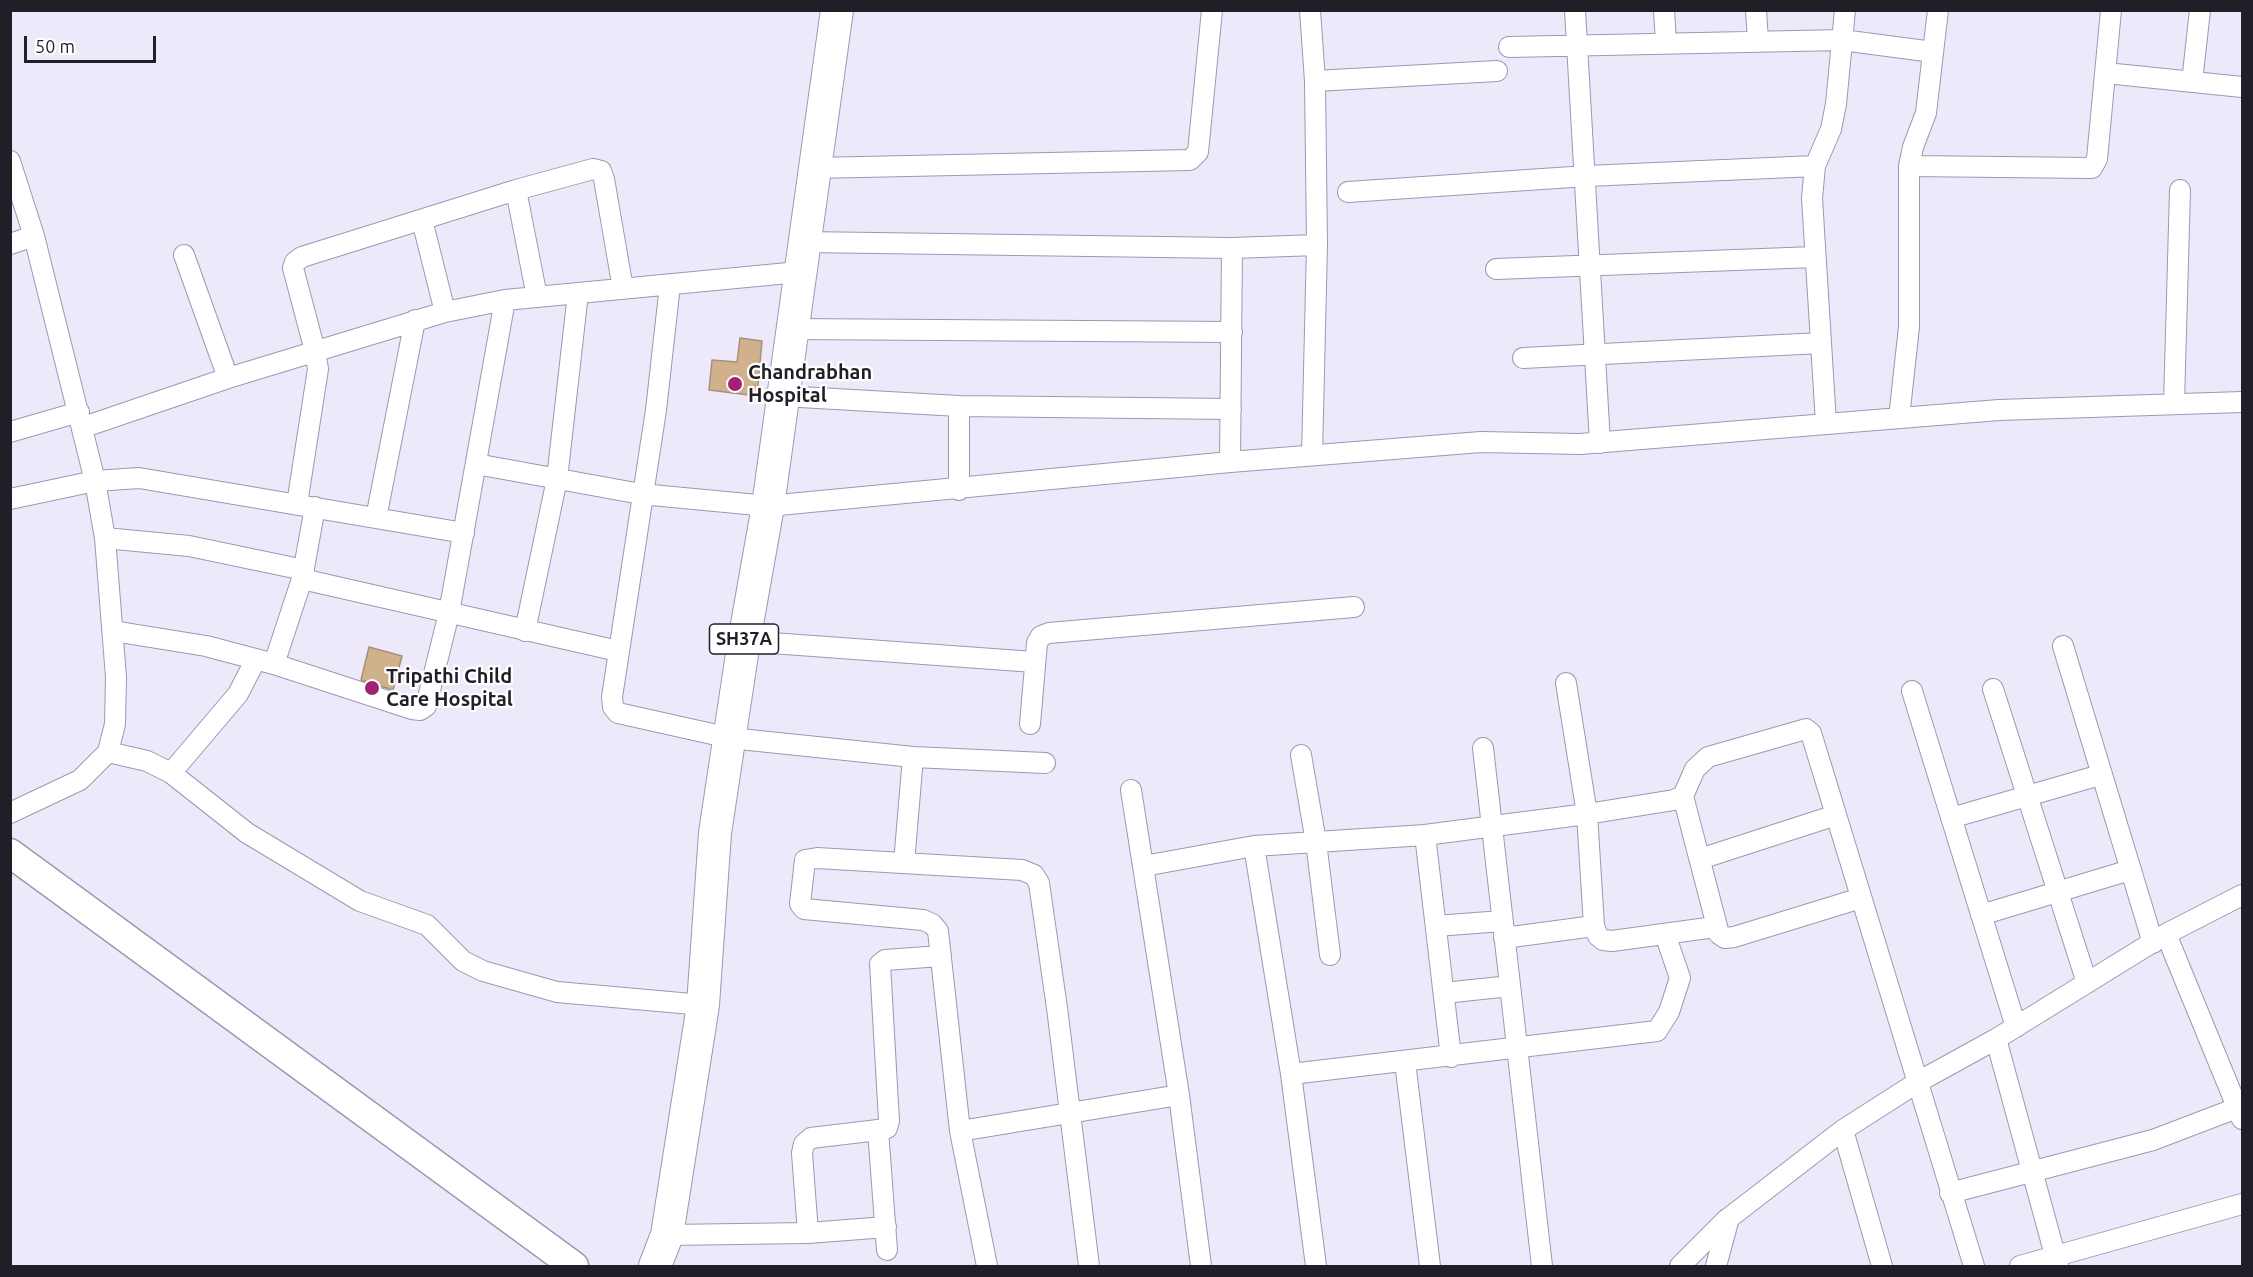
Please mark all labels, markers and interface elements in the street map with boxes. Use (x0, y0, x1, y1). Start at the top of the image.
scale bar (27, 24, 159, 62)
text: 50 m (35, 36, 75, 56)
place label: Chandrabhan Hospital (748, 360, 872, 407)
marker: Chandrabhan Hospital (726, 375, 744, 393)
road number: SH37A (710, 624, 778, 654)
place label: Tripathi Child Care Hospital (386, 664, 513, 711)
marker: Tripathi Child Care Hospital (363, 679, 381, 697)

